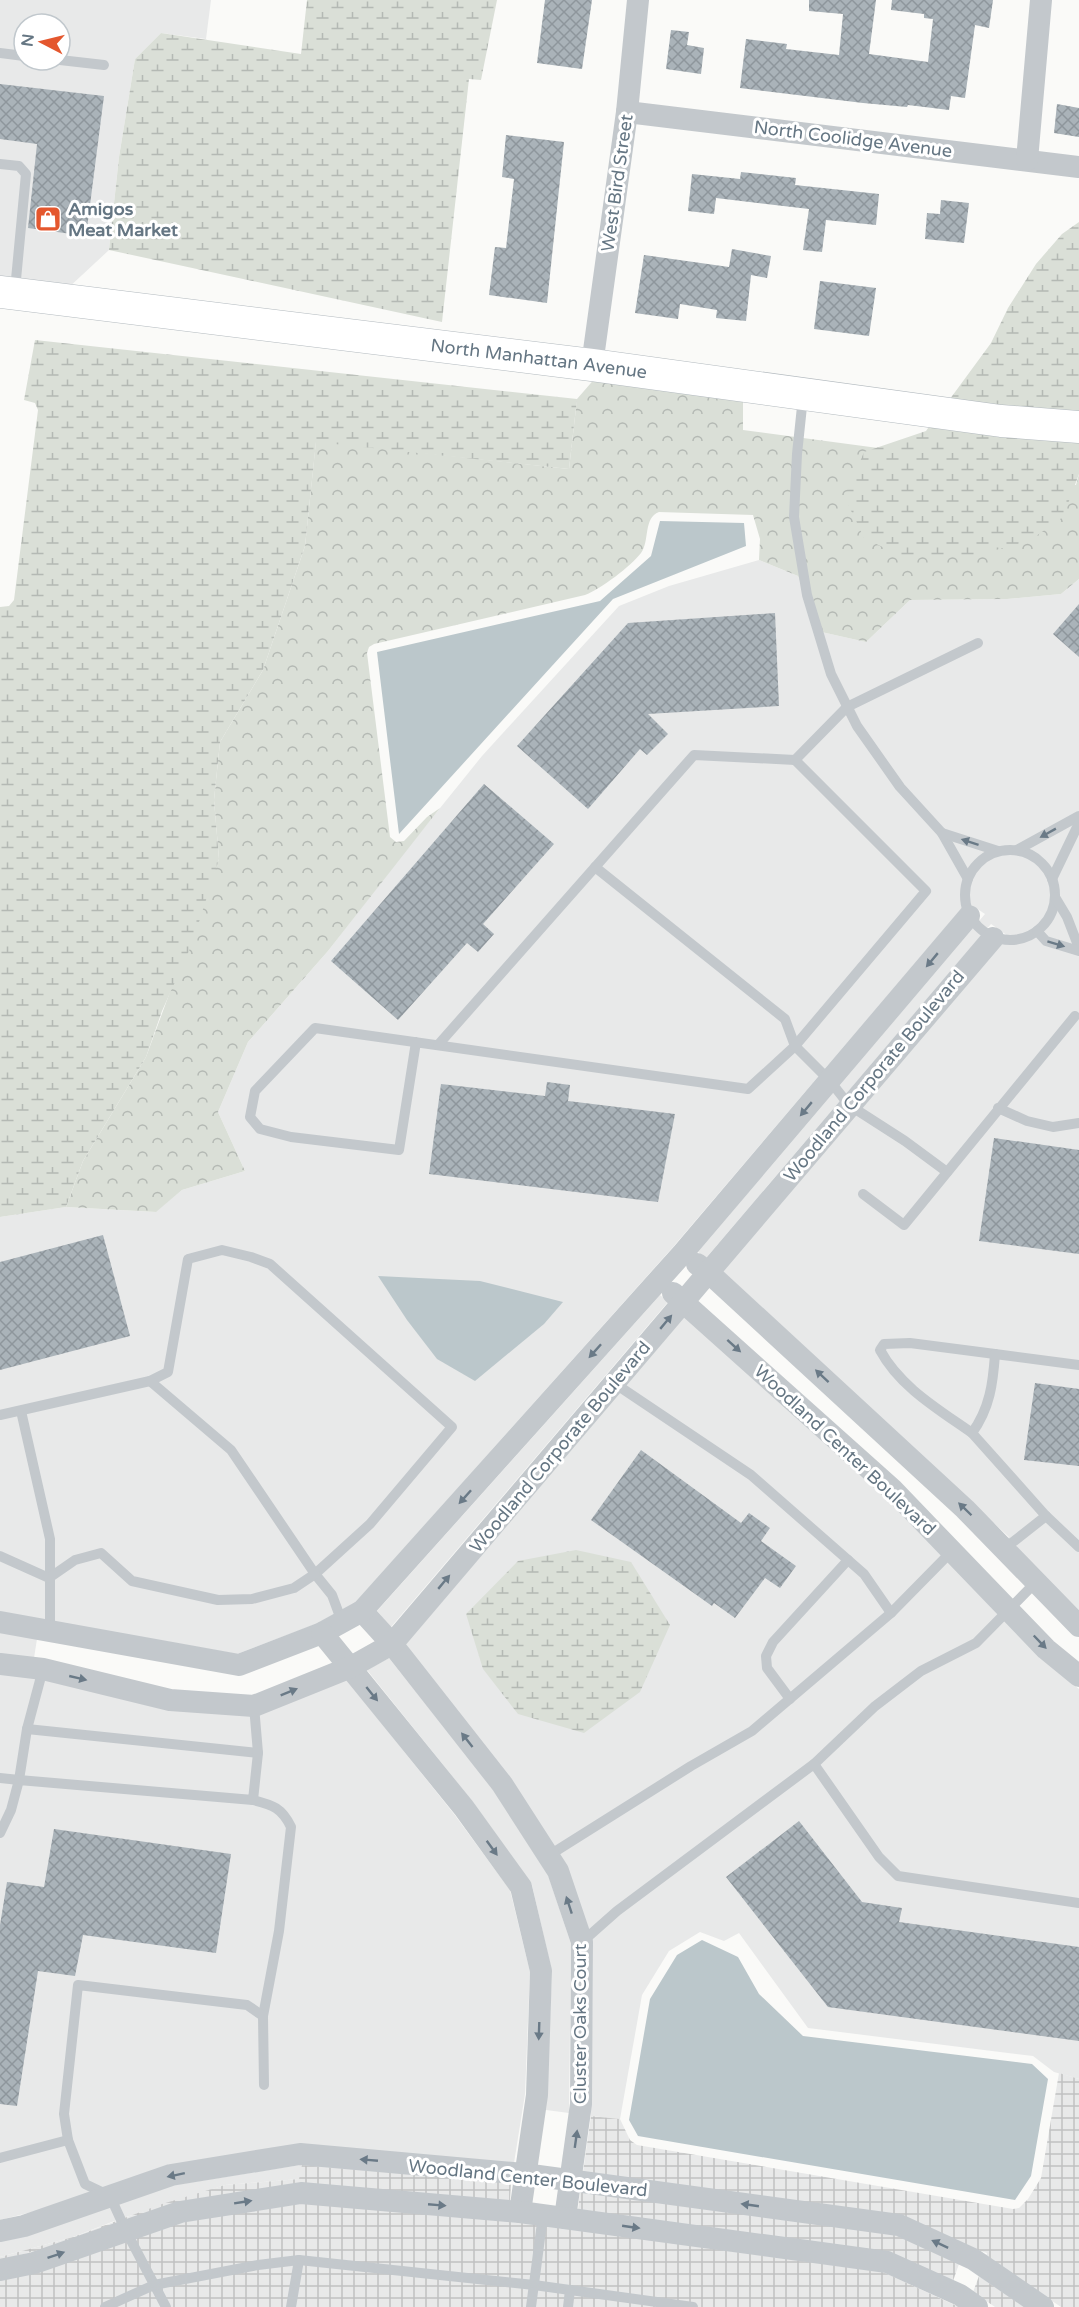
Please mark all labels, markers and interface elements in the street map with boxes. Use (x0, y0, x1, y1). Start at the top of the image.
north arrow (12, 12, 72, 72)
text: N (17, 33, 39, 48)
street label: West Bird Street (596, 113, 638, 253)
street label: North Coolidge Avenue (753, 116, 953, 162)
place label: Amigos Meat Market (68, 198, 178, 241)
shop icon: Amigos Meat Market (33, 204, 63, 234)
street label: North Manhattan Avenue (429, 334, 648, 383)
one-way arrow (1039, 828, 1056, 838)
one-way arrow (961, 836, 979, 846)
one-way arrow (1047, 940, 1065, 949)
one-way arrow (925, 952, 938, 968)
street label: Woodland Corporate Boulevard (779, 966, 969, 1186)
one-way arrow (799, 1101, 812, 1117)
one-way arrow (659, 1315, 672, 1330)
street label: Woodland Corporate Boulevard (465, 1337, 655, 1557)
one-way arrow (726, 1339, 741, 1352)
one-way arrow (589, 1343, 602, 1358)
street label: Woodland Center Boulevard (750, 1360, 940, 1540)
one-way arrow (814, 1369, 829, 1383)
one-way arrow (458, 1489, 472, 1504)
one-way arrow (958, 1502, 972, 1516)
one-way arrow (437, 1575, 450, 1590)
one-way arrow (1033, 1635, 1047, 1649)
one-way arrow (69, 1673, 87, 1683)
one-way arrow (366, 1686, 379, 1702)
one-way arrow (280, 1687, 298, 1697)
one-way arrow (461, 1732, 474, 1748)
one-way arrow (486, 1839, 498, 1855)
one-way arrow (564, 1896, 574, 1914)
street label: Cluster Oaks Court (569, 1944, 591, 2104)
one-way arrow (534, 2021, 543, 2040)
one-way arrow (572, 2130, 581, 2149)
one-way arrow (359, 2155, 378, 2165)
street label: Woodland Center Boulevard (407, 2155, 649, 2201)
one-way arrow (166, 2171, 185, 2180)
one-way arrow (234, 2198, 253, 2207)
one-way arrow (428, 2200, 447, 2210)
one-way arrow (741, 2200, 760, 2209)
one-way arrow (622, 2222, 641, 2232)
one-way arrow (930, 2239, 948, 2249)
one-way arrow (47, 2249, 65, 2259)

